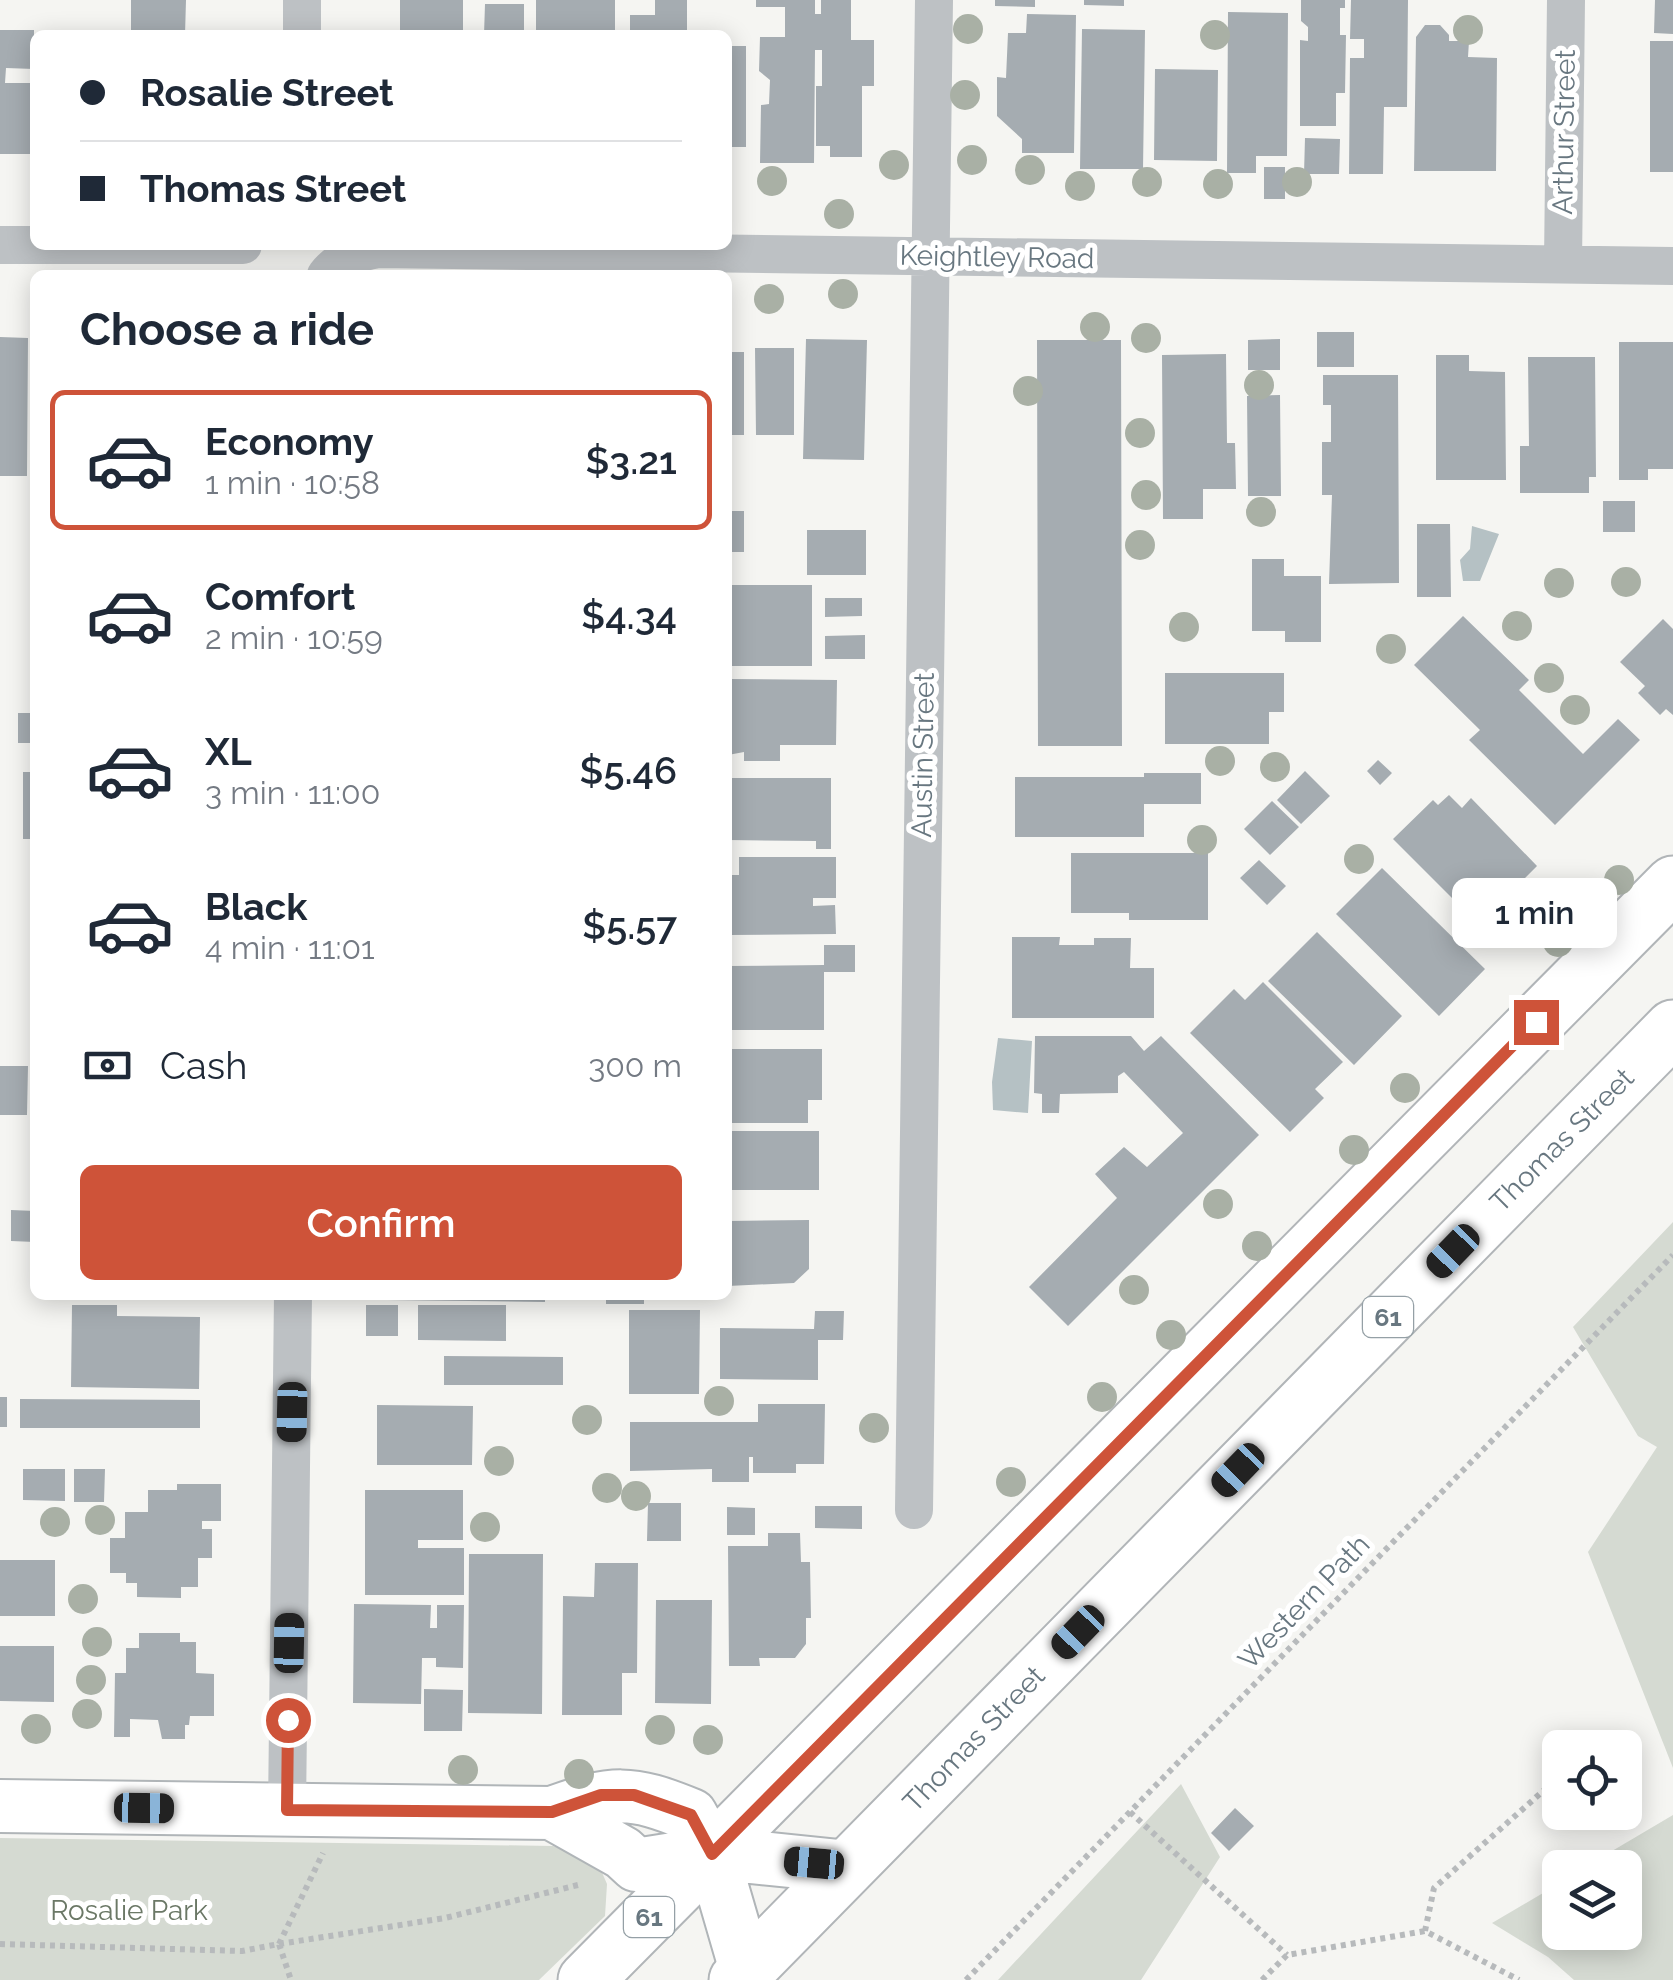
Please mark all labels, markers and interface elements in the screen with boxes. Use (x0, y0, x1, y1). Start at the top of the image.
street label: Arthur Street (1546, 49, 1582, 215)
text: Rosalie Street (140, 70, 394, 115)
text: Thomas Street (140, 166, 406, 211)
street label: Keightley Road (899, 239, 1095, 275)
text: Choose a ride (80, 303, 374, 356)
icon: car (85, 415, 175, 505)
text: Economy (205, 419, 374, 464)
text: $3.21 (586, 438, 677, 483)
text: 1 min · 10:58 (205, 464, 380, 501)
icon: car (85, 570, 175, 660)
text: Comfort (205, 574, 355, 619)
text: $4.34 (581, 593, 677, 638)
text: 2 min · 10:59 (205, 619, 383, 656)
street label: Austin Street (905, 671, 941, 838)
icon: car (85, 725, 175, 815)
text: XL (205, 729, 252, 774)
text: $5.46 (580, 748, 677, 793)
text: 3 min · 11:00 (205, 774, 380, 811)
callout: 1 min (1454, 877, 1618, 947)
icon: car (85, 880, 175, 970)
text: Black (205, 884, 307, 929)
text: 1 min (1495, 894, 1574, 931)
text: $5.57 (582, 903, 677, 948)
text: 4 min · 11:01 (205, 929, 375, 966)
route end (1514, 1000, 1559, 1045)
icon: cash (80, 1038, 135, 1093)
text: Cash (160, 1043, 247, 1088)
text: 300 m (588, 1047, 682, 1084)
street label: Thomas Street (1483, 1061, 1641, 1219)
button: Confirm (80, 1165, 682, 1280)
car (1421, 1219, 1485, 1283)
road number: 61 (1363, 1297, 1413, 1337)
car (276, 1382, 308, 1442)
car (1206, 1438, 1270, 1502)
street label: Western Path (1232, 1528, 1376, 1676)
car (1046, 1600, 1110, 1664)
car (273, 1613, 305, 1673)
street label: Thomas Street (896, 1659, 1052, 1819)
route start (266, 1698, 311, 1743)
map controls (1542, 1730, 1642, 1950)
button: locate (1542, 1730, 1642, 1830)
car (114, 1792, 174, 1824)
car (783, 1845, 845, 1881)
button: layers (1542, 1850, 1642, 1950)
park label: Rosalie Park (50, 1894, 208, 1927)
road number: 61 (624, 1897, 674, 1937)

